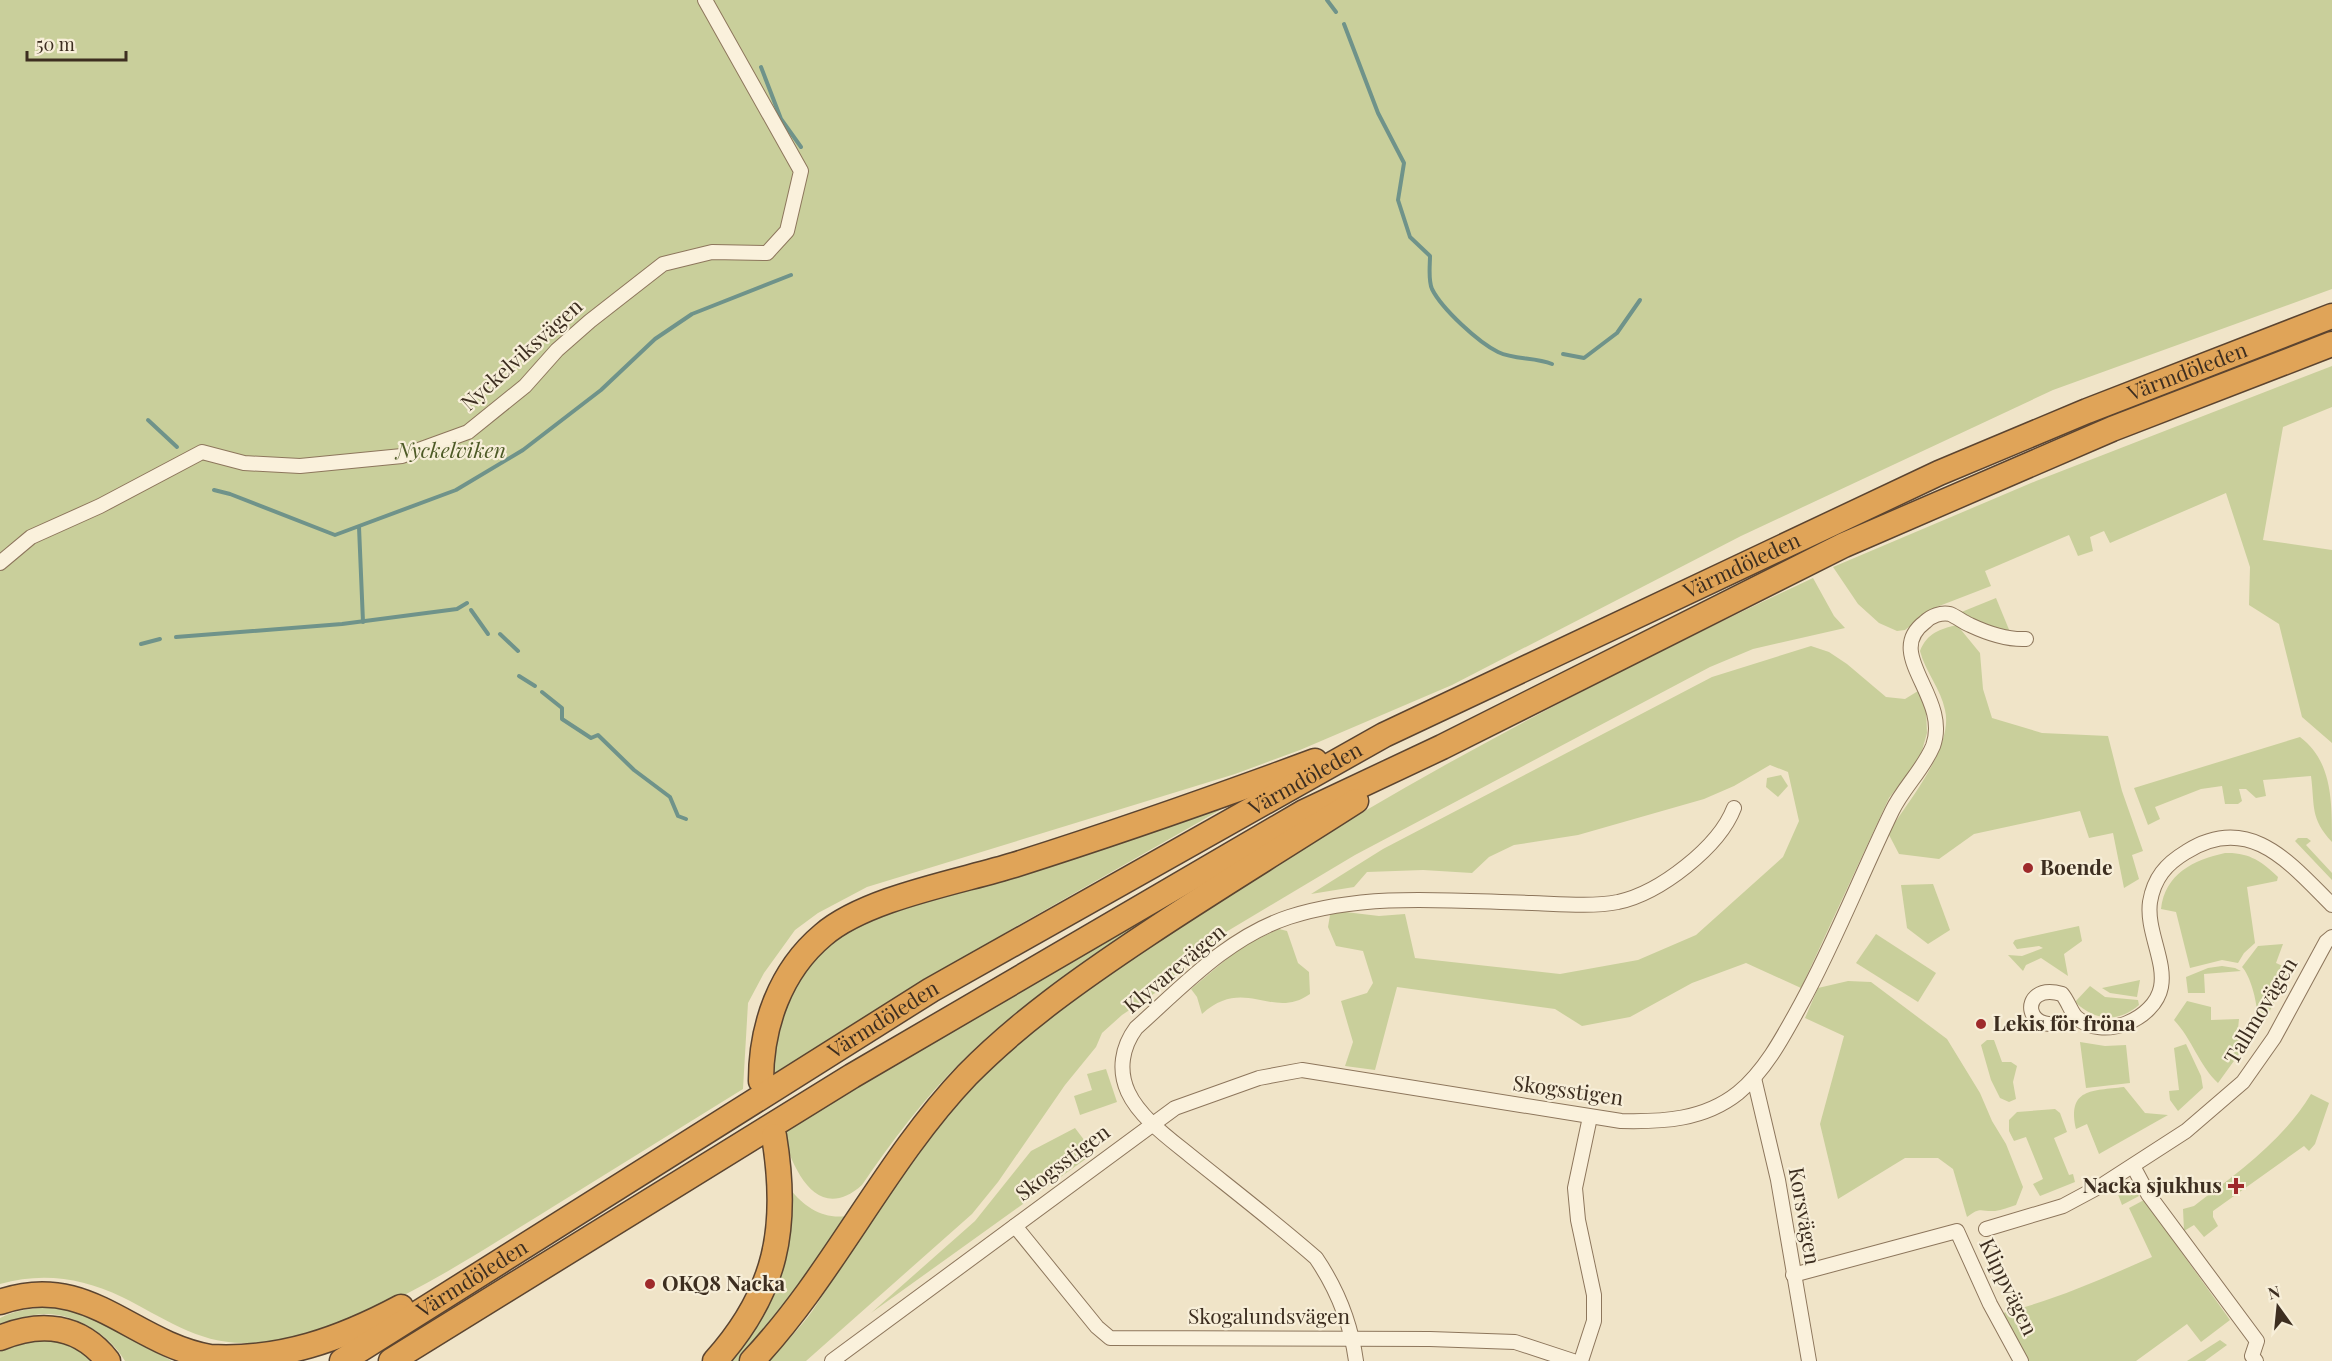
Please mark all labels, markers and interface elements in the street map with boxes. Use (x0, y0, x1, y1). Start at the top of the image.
scale bar (27, 24, 126, 62)
text: 50 m (36, 32, 75, 56)
street label: Nyckelviksvägen (454, 291, 588, 416)
street label: Värmdöleden (2122, 334, 2251, 406)
park label: Nyckelviken (394, 435, 506, 463)
street label: Värmdöleden (1677, 524, 1805, 604)
street label: Värmdöleden (1242, 734, 1367, 821)
place label: Boende (2040, 852, 2112, 880)
marker: Boende (2021, 861, 2035, 875)
street label: Klyvarevägen (1117, 916, 1231, 1018)
street label: Tallmovägen (2216, 951, 2302, 1069)
street label: Värmdöleden (821, 972, 943, 1064)
place label: Lekis för fröna (1993, 1008, 2136, 1036)
marker: Lekis för fröna (1974, 1017, 1988, 1031)
street label: Skogsstigen (1511, 1067, 1626, 1111)
street label: Skogsstigen (1009, 1116, 1115, 1206)
street label: Korsvägen (1784, 1165, 1828, 1267)
place label: Nacka sjukhus (2082, 1170, 2222, 1198)
marker: Nacka sjukhus (2227, 1177, 2245, 1195)
street label: Värmdöleden (410, 1232, 532, 1323)
street label: Klippvägen (1974, 1233, 2046, 1340)
place label: OKQ8 Nacka (662, 1268, 785, 1296)
marker: OKQ8 Nacka (643, 1277, 657, 1291)
north arrow (2248, 1277, 2308, 1337)
text: N (2266, 1280, 2283, 1304)
street label: Skogalundsvägen (1188, 1301, 1351, 1329)

